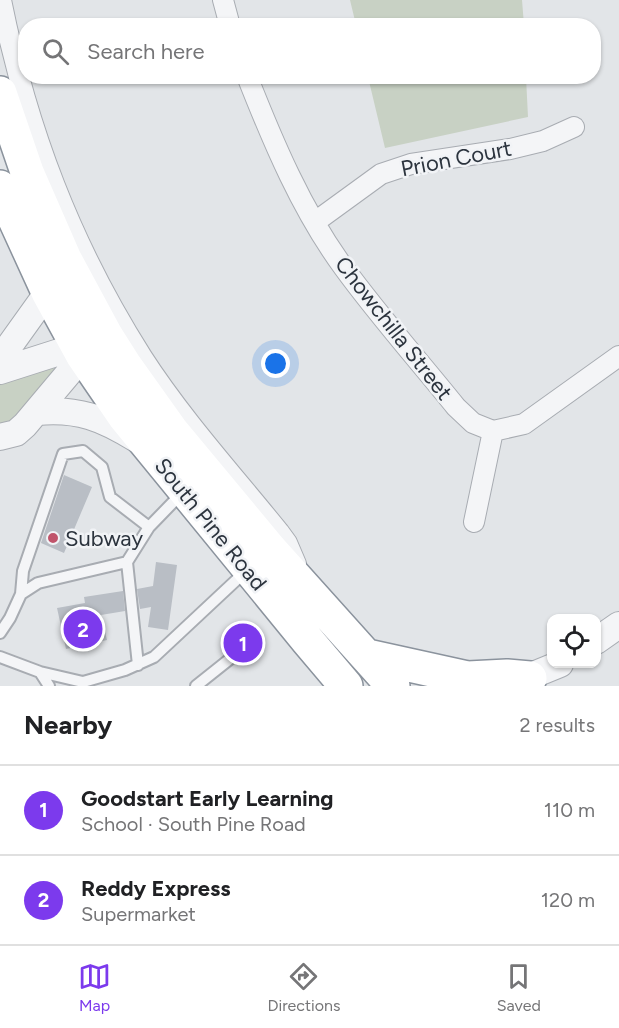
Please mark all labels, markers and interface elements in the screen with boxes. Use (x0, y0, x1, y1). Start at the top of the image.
search box (18, 18, 601, 84)
icon: search (39, 35, 72, 68)
text: Search here (87, 38, 205, 65)
street label: Prion Court (398, 135, 514, 182)
street label: Chowchilla Street (329, 251, 458, 406)
your location (261, 349, 290, 378)
street label: South Pine Road (149, 453, 272, 596)
place label: Subway (65, 525, 143, 552)
marker: Subway (46, 531, 60, 545)
pin: 2 (64, 606, 103, 652)
map controls (547, 614, 601, 668)
button: locate (547, 614, 601, 668)
pin: 1 (224, 620, 262, 666)
text: Nearby (24, 709, 112, 741)
text: 2 results (519, 713, 595, 737)
text: Goodstart Early Learning (81, 785, 333, 812)
text: 1 (39, 798, 48, 822)
text: 110 m (544, 798, 595, 822)
text: School · South Pine Road (81, 812, 306, 836)
text: Reddy Express (81, 875, 230, 902)
text: 2 (38, 888, 49, 912)
text: 120 m (541, 888, 595, 912)
text: Supermarket (81, 902, 196, 926)
tab: Map (78, 960, 111, 1015)
tab: Directions (267, 960, 340, 1015)
tab: Saved (497, 960, 541, 1015)

